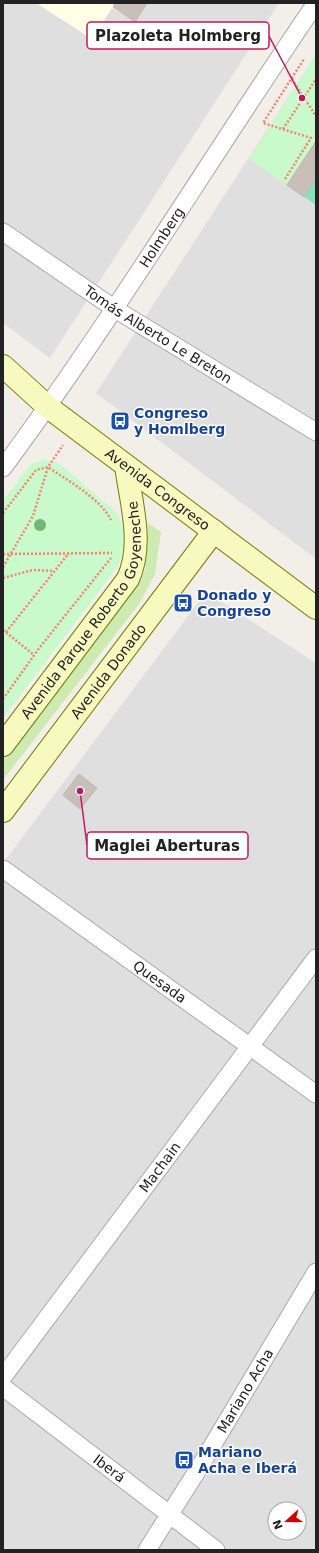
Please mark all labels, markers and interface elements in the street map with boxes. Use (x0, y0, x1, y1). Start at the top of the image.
callout: Plazoleta Holmberg (87, 22, 269, 49)
text: Plazoleta Holmberg (95, 27, 261, 45)
street label: Holmberg (136, 204, 187, 270)
street label: Tomás Alberto Le Breton (80, 282, 235, 387)
place label: Congreso y Homlberg (134, 405, 225, 437)
bus stop icon: Congreso y Homlberg (109, 410, 131, 432)
street label: Avenida Congreso (102, 445, 213, 534)
street label: Avenida Parque Roberto Goyeneche (18, 500, 144, 722)
place label: Donado y Congreso (197, 587, 272, 619)
bus stop icon: Donado y Congreso (172, 592, 194, 614)
street label: Avenida Donado (67, 621, 149, 722)
callout: Maglei Aberturas (87, 832, 248, 859)
text: Maglei Aberturas (94, 837, 240, 855)
street label: Quesada (130, 957, 190, 1006)
street label: Machain (136, 1139, 184, 1195)
street label: Mariano Acha (214, 1346, 276, 1436)
place label: Mariano Acha e Iberá (198, 1444, 297, 1476)
bus stop icon: Mariano Acha e Iberá (173, 1449, 195, 1471)
street label: Iberá (90, 1451, 129, 1486)
north arrow (267, 1501, 307, 1541)
text: N (270, 1518, 286, 1531)

